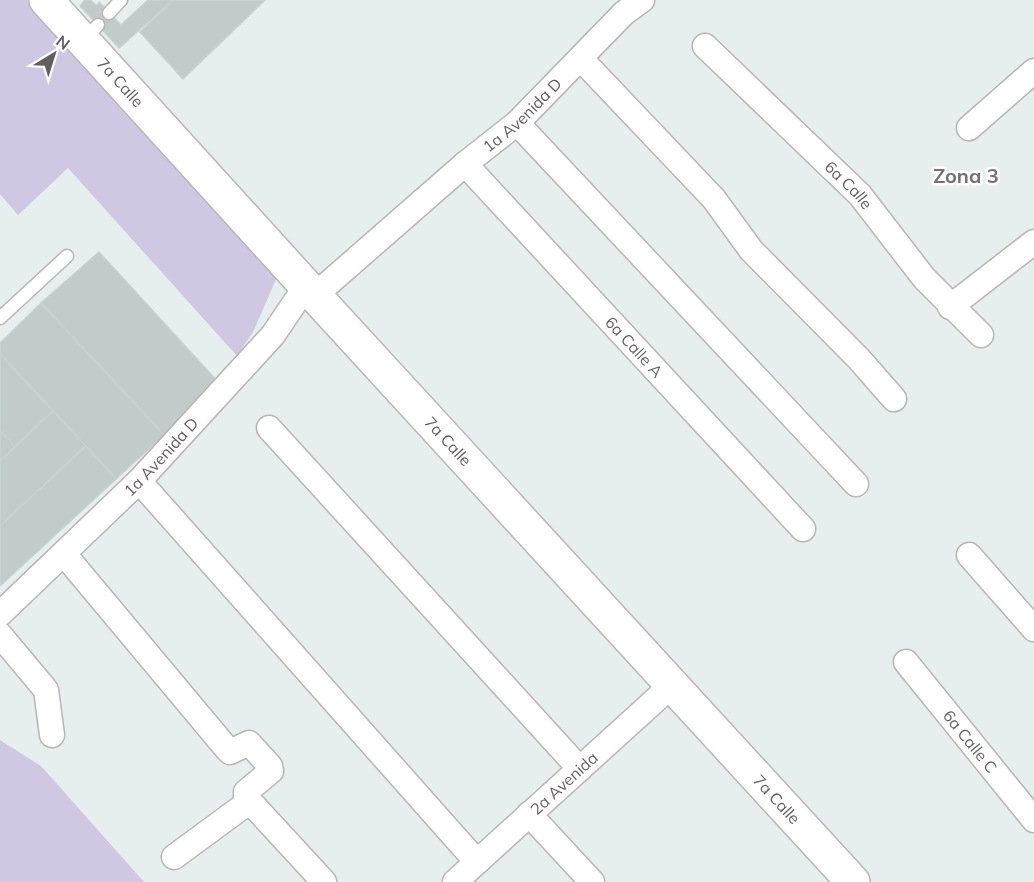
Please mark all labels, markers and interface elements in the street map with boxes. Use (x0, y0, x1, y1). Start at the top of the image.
north arrow (24, 24, 84, 84)
text: N (52, 31, 74, 54)
street label: 7a Calle (93, 53, 148, 111)
street label: 1a Avenida D (479, 73, 566, 156)
street label: 6a Calle (821, 157, 877, 213)
district label: Zona 3 (933, 163, 999, 188)
street label: 6a Calle A (601, 312, 667, 382)
street label: 7a Calle (421, 412, 476, 470)
street label: 1a Avenida D (119, 413, 202, 500)
street label: 6a Calle C (939, 706, 1002, 777)
street label: 2a Avenida (526, 747, 602, 819)
street label: 7a Calle (749, 770, 805, 828)

